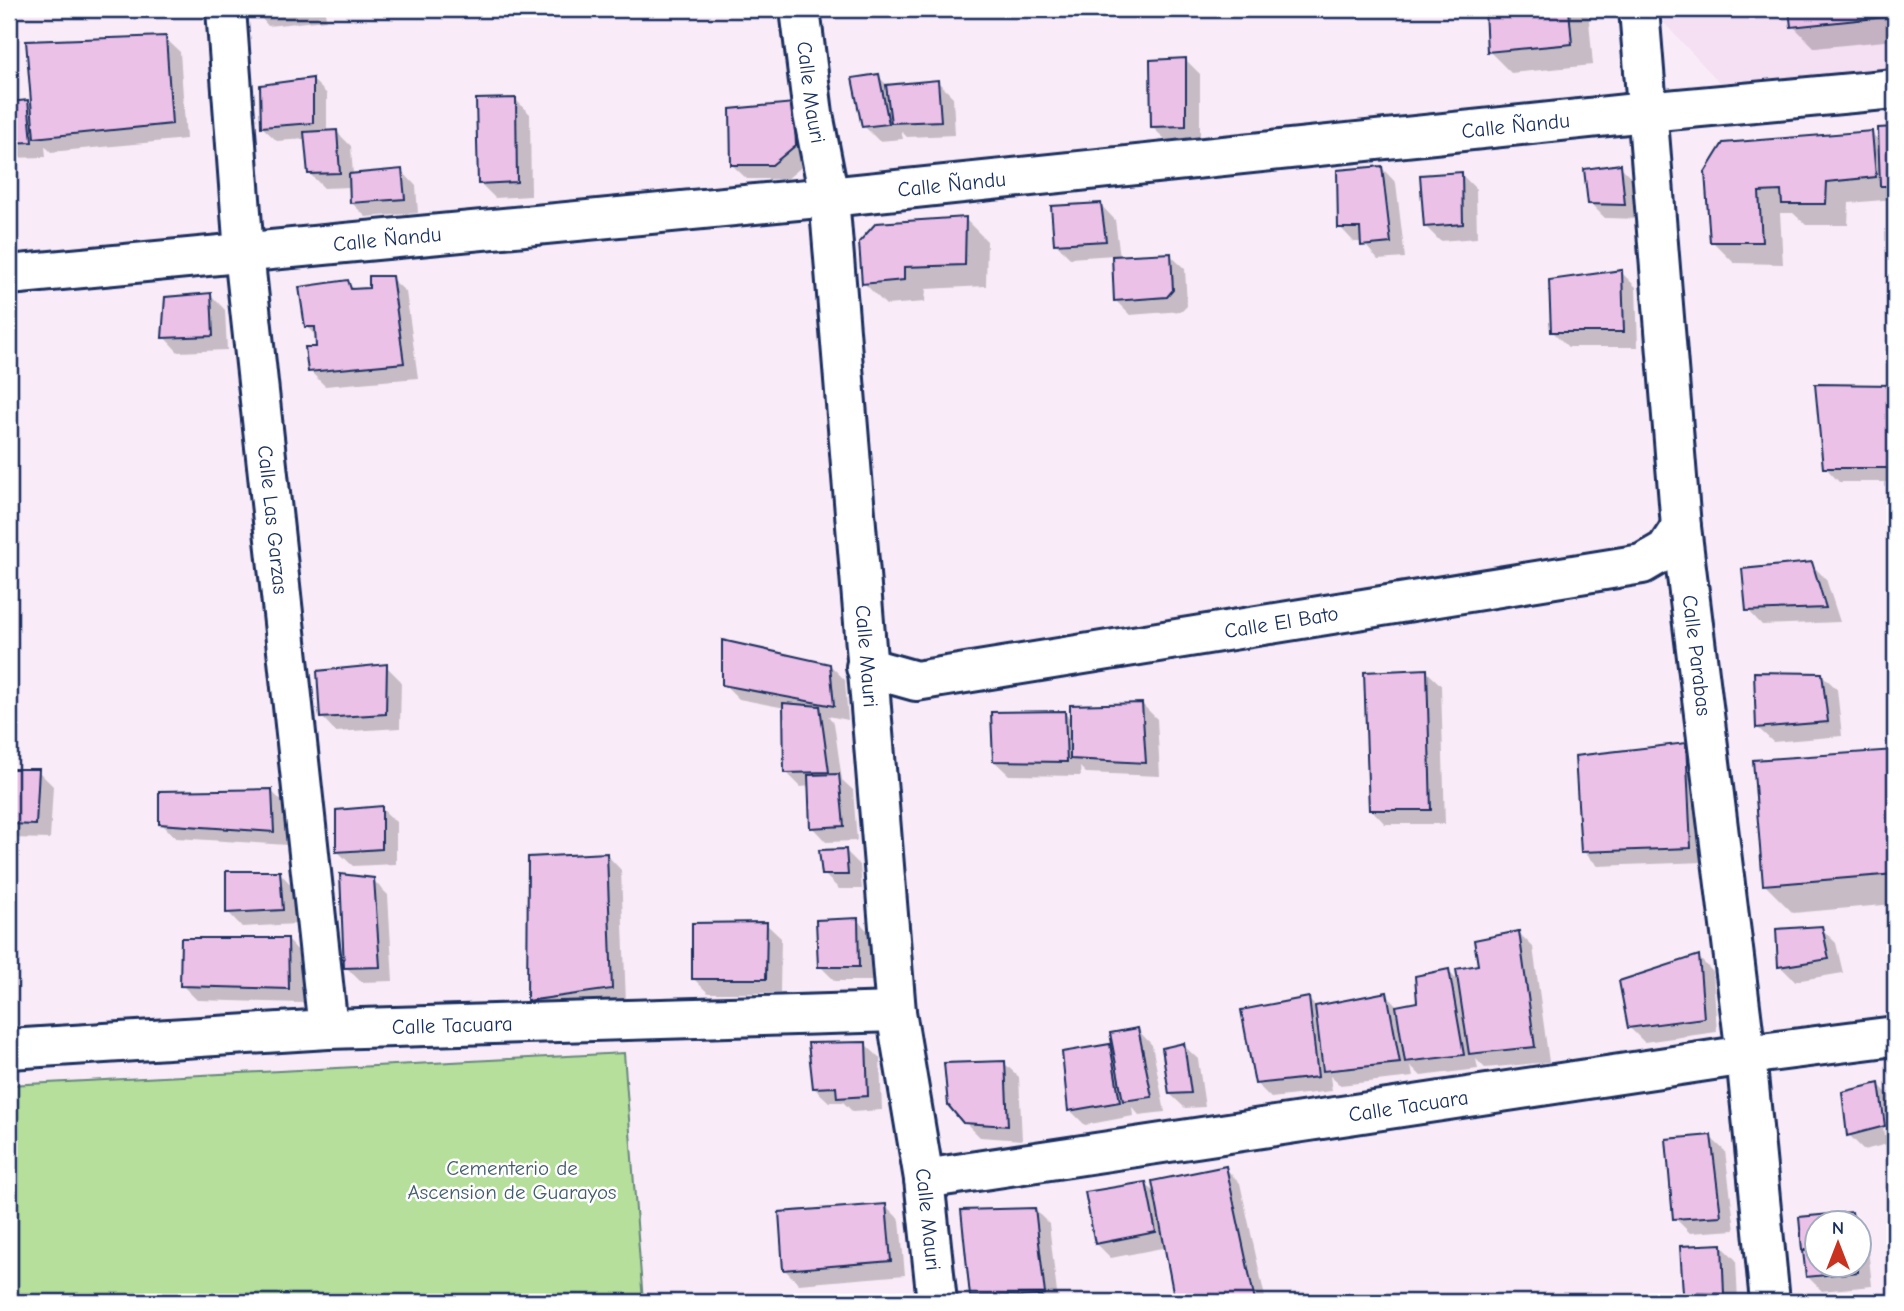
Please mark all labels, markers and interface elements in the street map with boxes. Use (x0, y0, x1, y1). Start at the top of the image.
street label: Calle Mauri (792, 40, 830, 145)
street label: Calle Ñandu (1460, 108, 1571, 143)
street label: Calle Ñandu (896, 167, 1007, 202)
street label: Calle Ñandu (332, 222, 443, 256)
street label: Calle Las Garzas (253, 444, 293, 596)
street label: Calle Parabas (1677, 593, 1716, 717)
street label: Calle El Bato (1223, 601, 1340, 643)
street label: Calle Mauri (851, 604, 883, 708)
street label: Calle Tacuara (392, 1011, 513, 1039)
street label: Calle Tacuara (1347, 1085, 1470, 1127)
park label: Cementerio de Ascension de Guarayos (407, 1156, 617, 1204)
street label: Calle Mauri (910, 1166, 946, 1272)
north arrow (1802, 1210, 1872, 1280)
text: N (1832, 1217, 1844, 1239)

